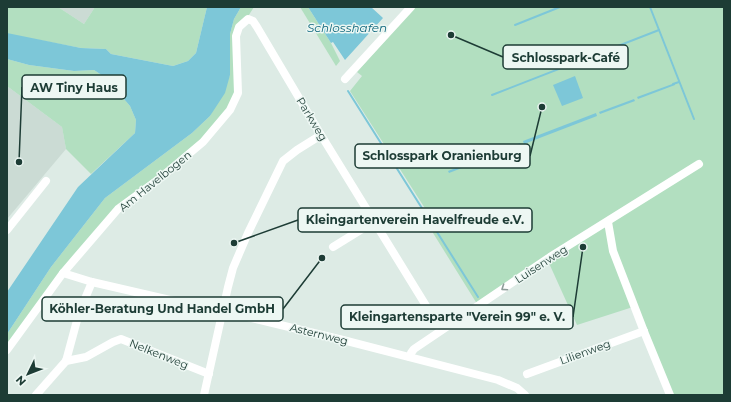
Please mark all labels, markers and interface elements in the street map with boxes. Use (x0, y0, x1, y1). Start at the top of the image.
water label: Schlosshafen (307, 20, 387, 35)
callout: Schlosspark-Café (503, 45, 628, 69)
text: Schlosspark-Café (512, 50, 621, 65)
callout: AW Tiny Haus (22, 75, 126, 99)
text: AW Tiny Haus (29, 80, 118, 95)
street label: Parkweg (294, 95, 330, 143)
callout: Schlosspark Oranienburg (355, 144, 530, 168)
street label: Am Havelbogen (116, 148, 194, 214)
text: Schlosspark Oranienburg (362, 148, 522, 163)
callout: Kleingartenverein Havelfreude e.V. (298, 208, 532, 232)
text: Kleingartenverein Havelfreude e.V. (306, 212, 524, 227)
street label: Luisenweg (512, 242, 570, 286)
one-way arrow (502, 283, 509, 290)
callout: Köhler-Beratung Und Handel GmbH (42, 297, 283, 321)
text: Köhler-Beratung Und Handel GmbH (49, 301, 275, 316)
callout: Kleingartensparte "Verein 99" e. V. (341, 305, 573, 329)
text: Kleingartensparte "Verein 99" e. V. (349, 309, 565, 324)
street label: Asternweg (288, 320, 350, 348)
street label: Nelkenweg (127, 336, 191, 372)
street label: Lilienweg (558, 336, 612, 368)
north arrow (8, 354, 48, 394)
text: N (13, 373, 29, 389)

